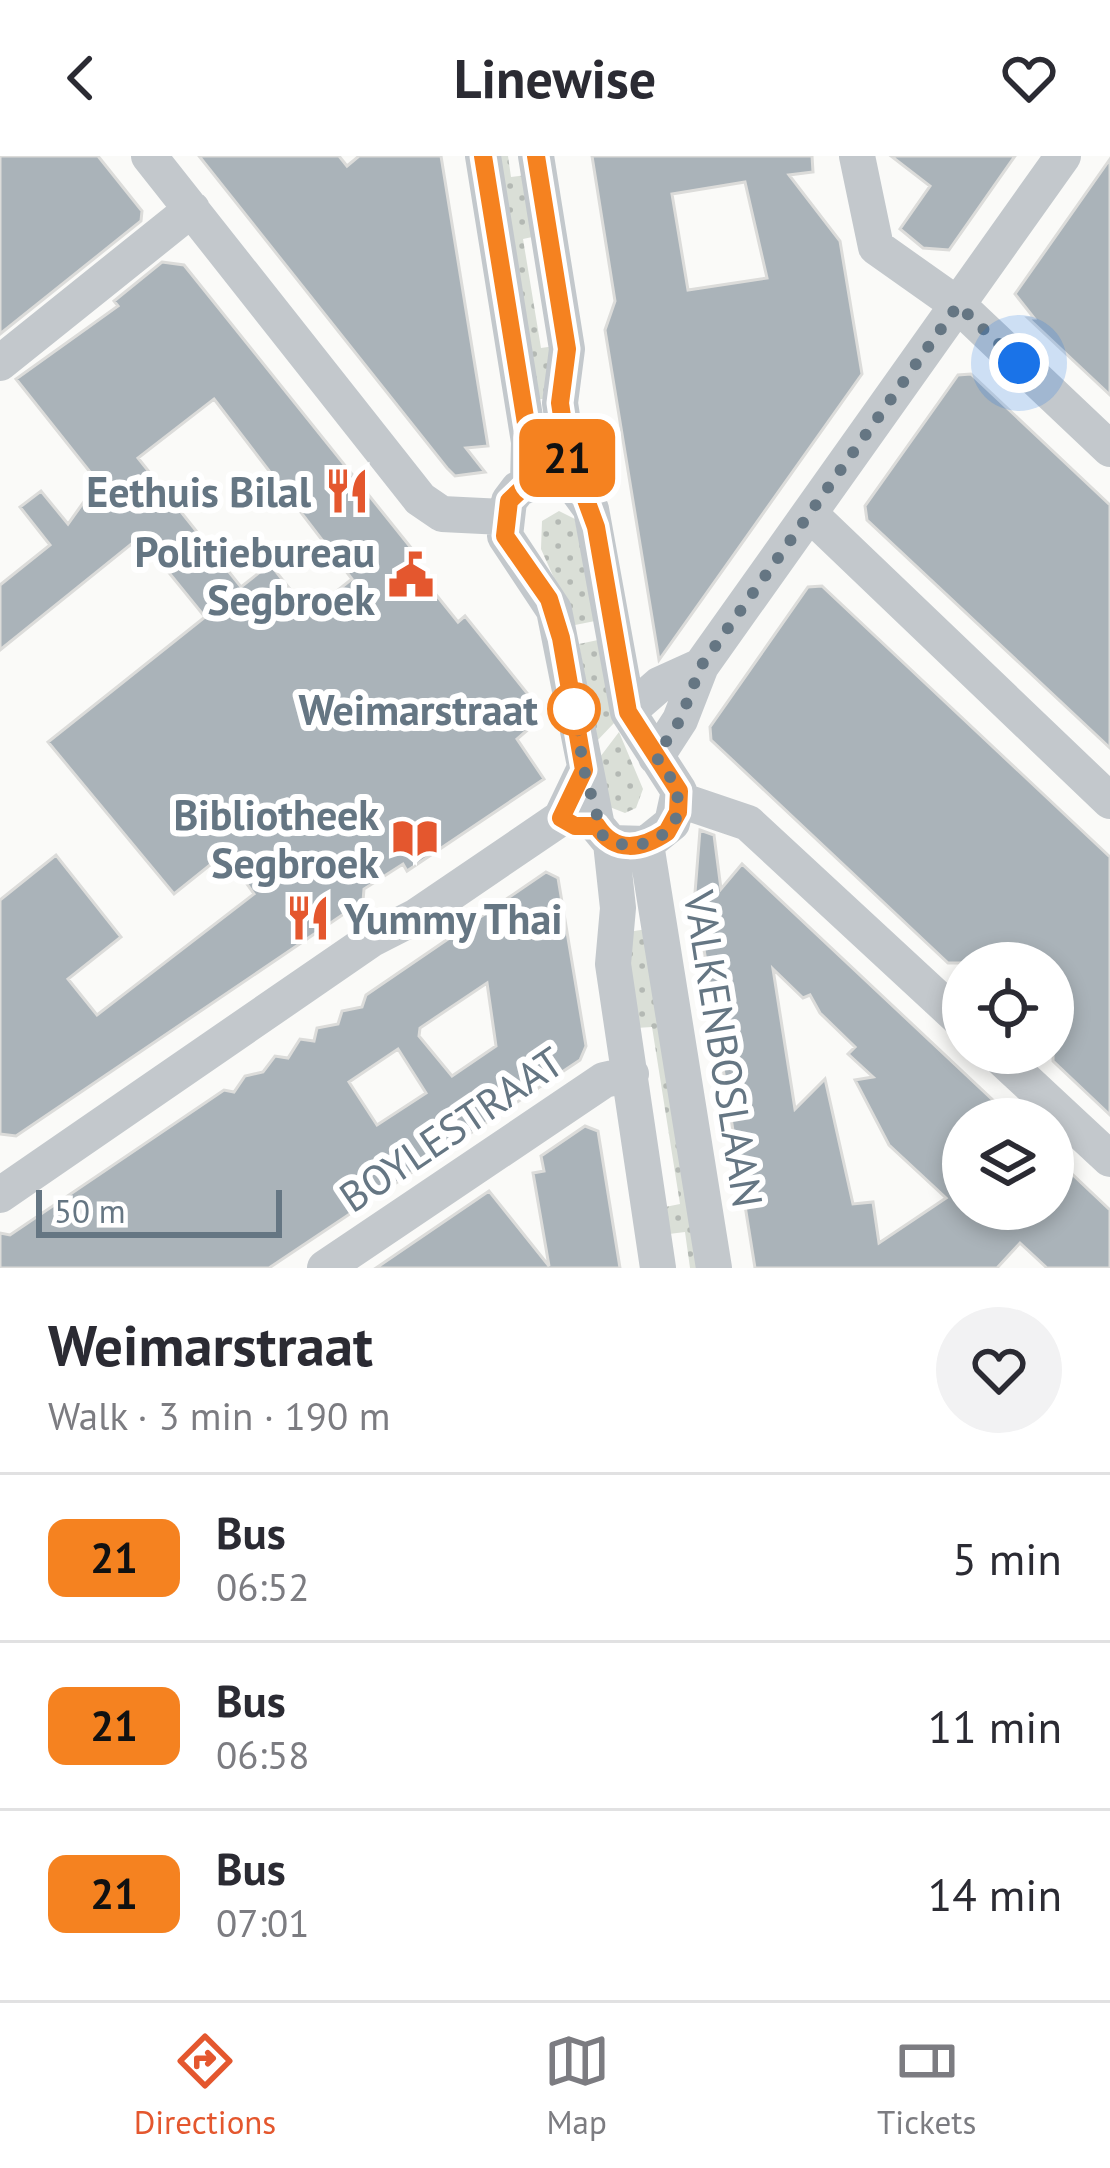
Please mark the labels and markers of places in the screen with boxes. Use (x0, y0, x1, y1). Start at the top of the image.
place label: Eethuis Bilal (86, 464, 312, 519)
restaurant icon: Eethuis Bilal (322, 466, 372, 516)
place label: Politiebureau Segbroek (134, 524, 375, 627)
public building icon: Politiebureau Segbroek (386, 550, 436, 600)
place label: Weimarstraat (299, 682, 538, 737)
marker: Weimarstraat (549, 684, 599, 734)
place label: Bibliotheek Segbroek (174, 787, 379, 890)
library icon: Bibliotheek Segbroek (390, 813, 440, 863)
place label: Yummy Thai (343, 891, 563, 946)
restaurant icon: Yummy Thai (283, 893, 333, 943)

